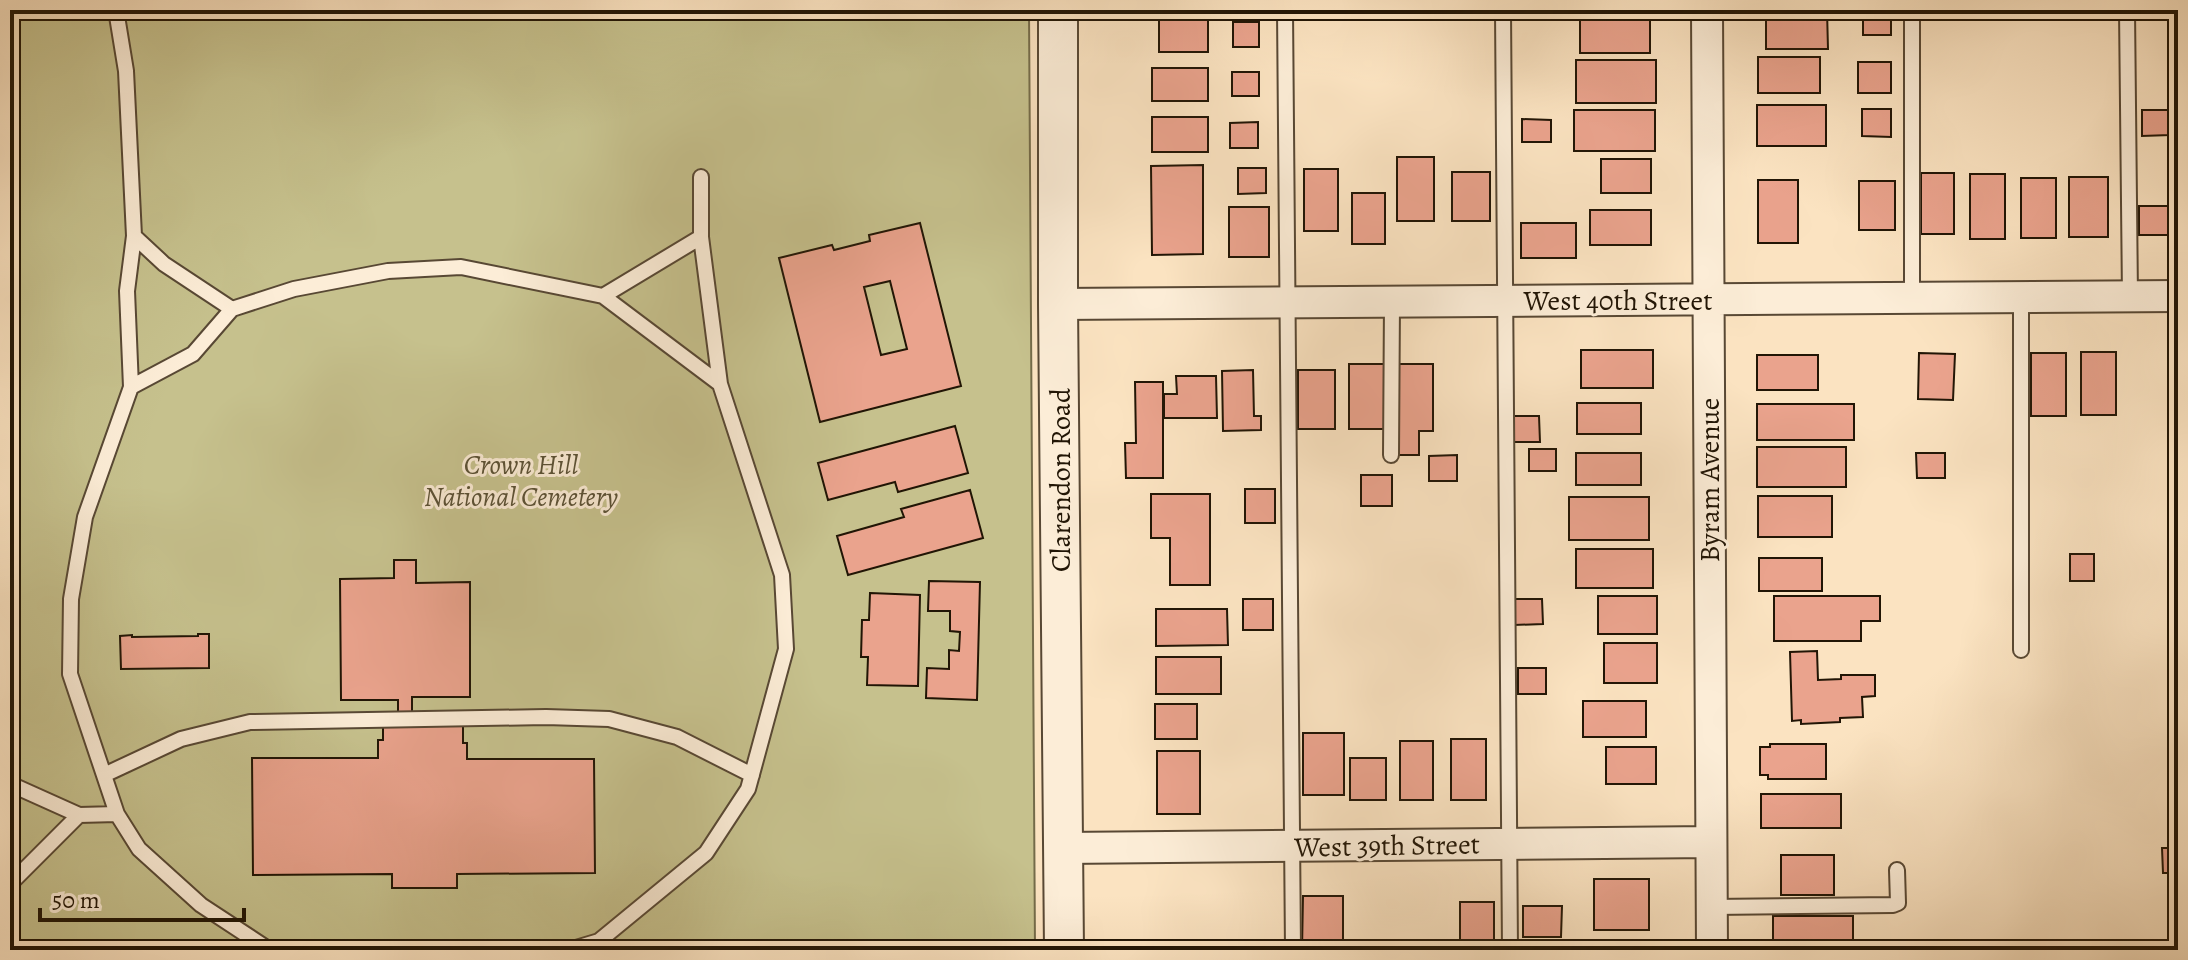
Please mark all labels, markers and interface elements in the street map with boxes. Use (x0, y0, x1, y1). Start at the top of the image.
street label: West 40th Street (1523, 282, 1712, 320)
street label: Clarendon Road (1042, 387, 1080, 572)
street label: Byram Avenue (1691, 398, 1729, 562)
park label: Crown Hill National Cemetery (424, 446, 618, 516)
street label: West 39th Street (1293, 825, 1480, 867)
scale bar (40, 872, 244, 922)
text: 50 m (52, 884, 100, 916)

